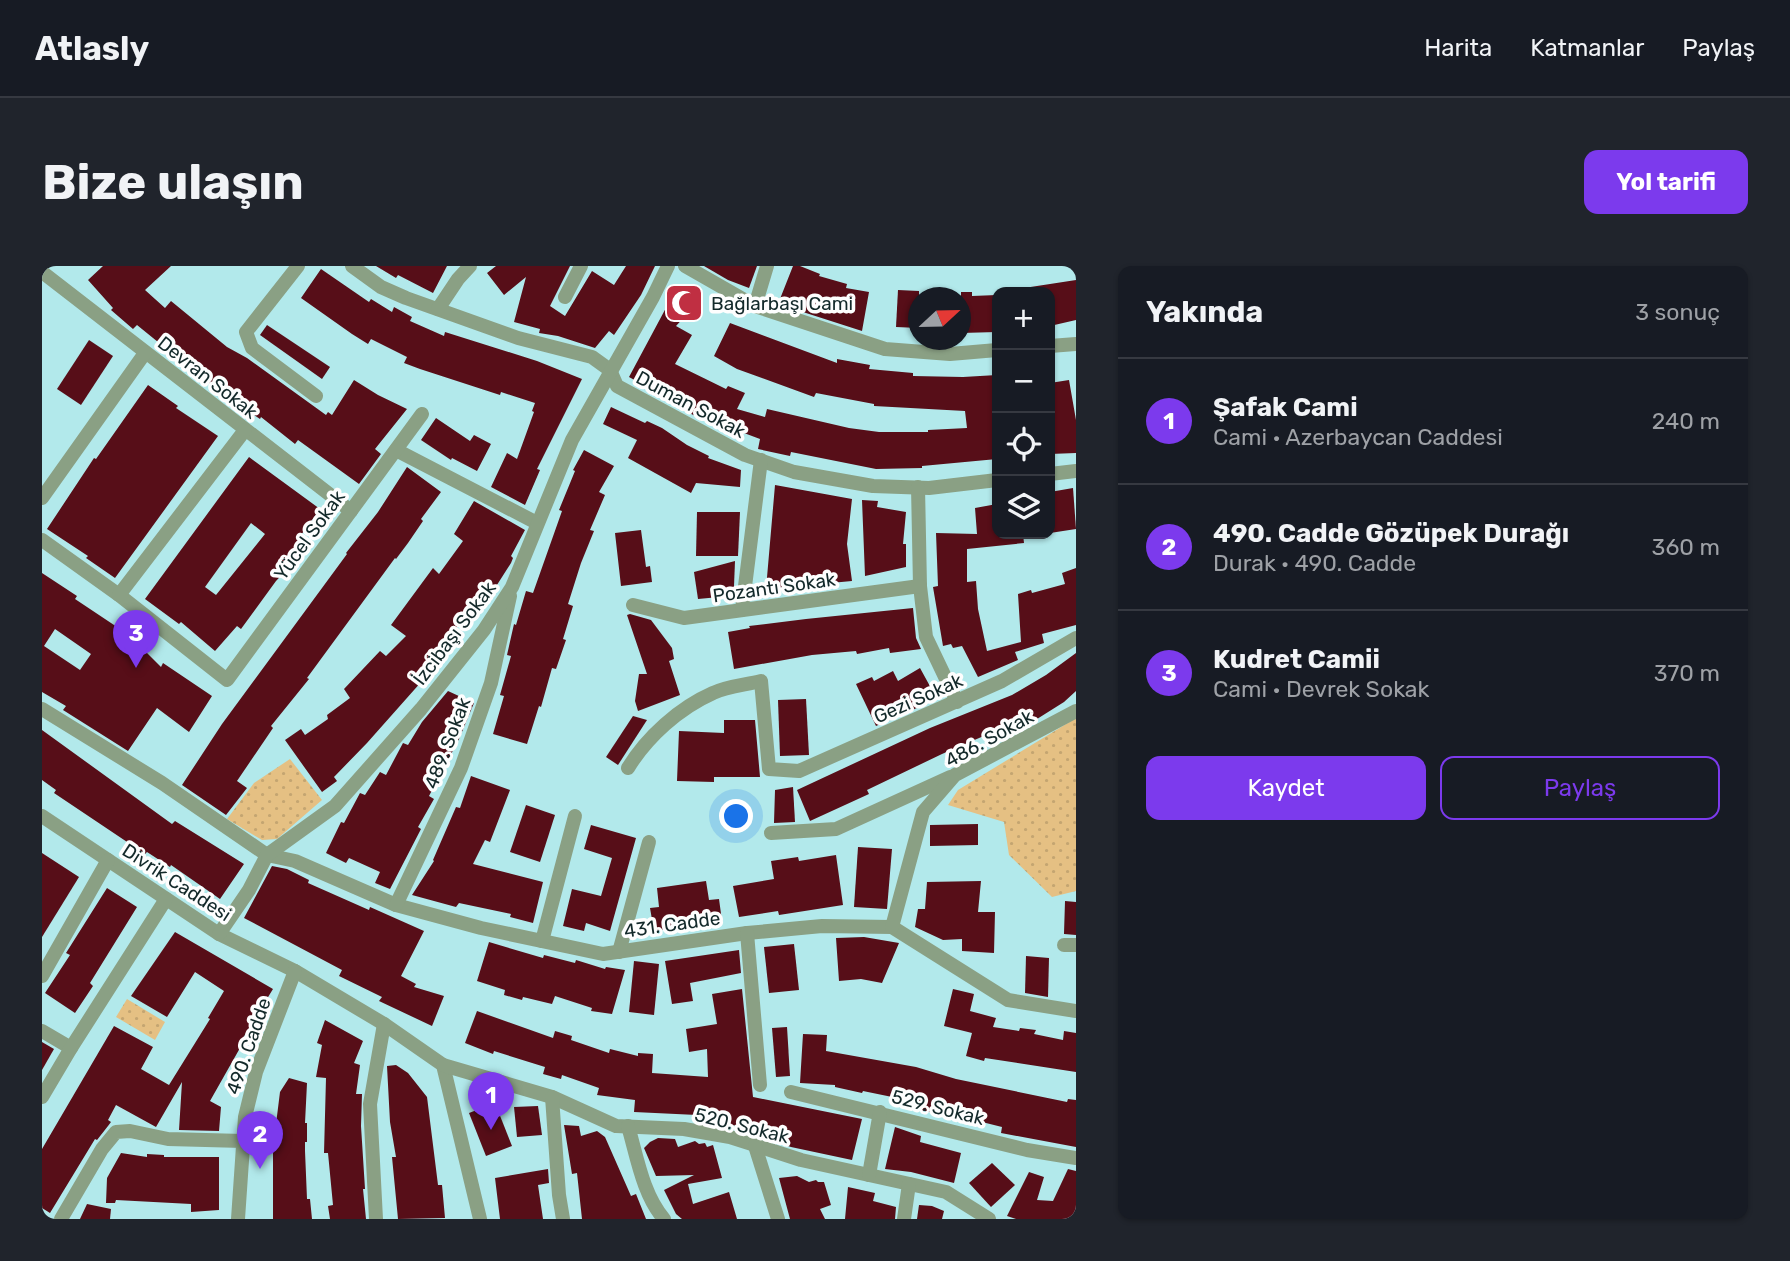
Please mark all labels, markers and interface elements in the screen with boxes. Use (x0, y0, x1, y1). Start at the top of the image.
text: Atlasly (35, 29, 149, 68)
text: Harita (1424, 34, 1492, 62)
text: Katmanlar (1530, 34, 1644, 62)
text: Paylaş (1682, 34, 1755, 62)
button: Yol tarifi (1584, 150, 1748, 214)
text: Bize ulaşın (42, 153, 304, 211)
mosque icon: Bağlarbaşı Cami (663, 282, 705, 324)
north arrow (908, 287, 971, 350)
map controls (992, 287, 1055, 539)
button: + (992, 287, 1055, 350)
place label: Bağlarbaşı Cami (711, 292, 853, 315)
text: Yakında (1146, 294, 1263, 330)
text: 3 sonuç (1635, 298, 1720, 326)
street label: Devran Sokak (153, 331, 262, 424)
button: − (992, 350, 1055, 413)
street label: Duman Sokak (632, 366, 750, 443)
text: Şafak Cami (1213, 392, 1358, 423)
text: 1 (1163, 407, 1175, 435)
text: 240 m (1652, 407, 1720, 435)
button: locate (992, 413, 1055, 476)
text: Cami · Azerbaycan Caddesi (1213, 423, 1503, 451)
button: layers (992, 476, 1055, 539)
street label: Yücel Sokak (269, 486, 350, 585)
text: 490. Cadde Gözüpek Durağı (1213, 518, 1569, 549)
text: 2 (1162, 533, 1176, 561)
text: 360 m (1652, 533, 1720, 561)
text: Durak · 490. Cadde (1213, 549, 1416, 577)
street label: Pozantı Sokak (711, 567, 837, 607)
street label: İzcibaşı Sokak (408, 577, 501, 689)
pin: 3 (113, 610, 159, 668)
text: Kudret Camii (1213, 644, 1380, 675)
text: 3 (1161, 659, 1177, 687)
text: 370 m (1654, 659, 1720, 687)
street label: Gezi Sokak (870, 669, 967, 728)
text: Cami · Devrek Sokak (1213, 675, 1429, 703)
street label: 489. Sokak (420, 694, 475, 792)
street label: 486. Sokak (941, 705, 1038, 772)
button: Kaydet (1146, 756, 1426, 820)
button: Paylaş (1440, 756, 1720, 820)
your location (719, 799, 753, 833)
street label: Divrik Caddesi (118, 839, 235, 926)
street label: 431. Cadde (623, 906, 722, 943)
street label: 490. Cadde (221, 995, 276, 1097)
pin: 1 (468, 1072, 514, 1130)
street label: 529. Sokak (889, 1085, 987, 1130)
street label: 520. Sokak (692, 1103, 792, 1148)
pin: 2 (237, 1111, 283, 1169)

